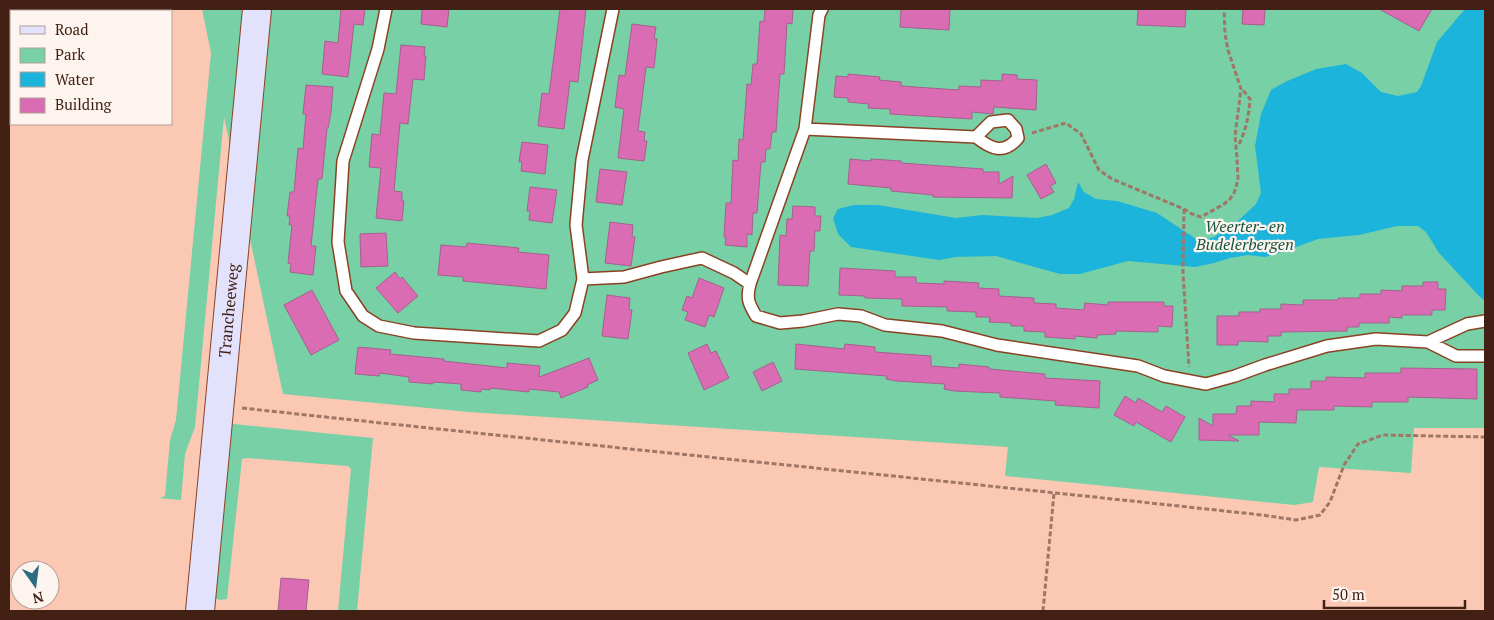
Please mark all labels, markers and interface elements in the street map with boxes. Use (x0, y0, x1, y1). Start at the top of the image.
legend (10, 10, 172, 125)
text: Road (55, 19, 88, 39)
text: Park (55, 44, 85, 64)
text: Water (55, 69, 95, 89)
text: Building (55, 94, 113, 114)
park label: Weerter- en Budelerbergen (1195, 215, 1294, 255)
street label: Trancheeweg (213, 262, 244, 358)
north arrow (10, 560, 60, 610)
scale bar (1324, 578, 1465, 610)
text: 50 m (1332, 584, 1365, 604)
text: N (30, 588, 46, 609)

